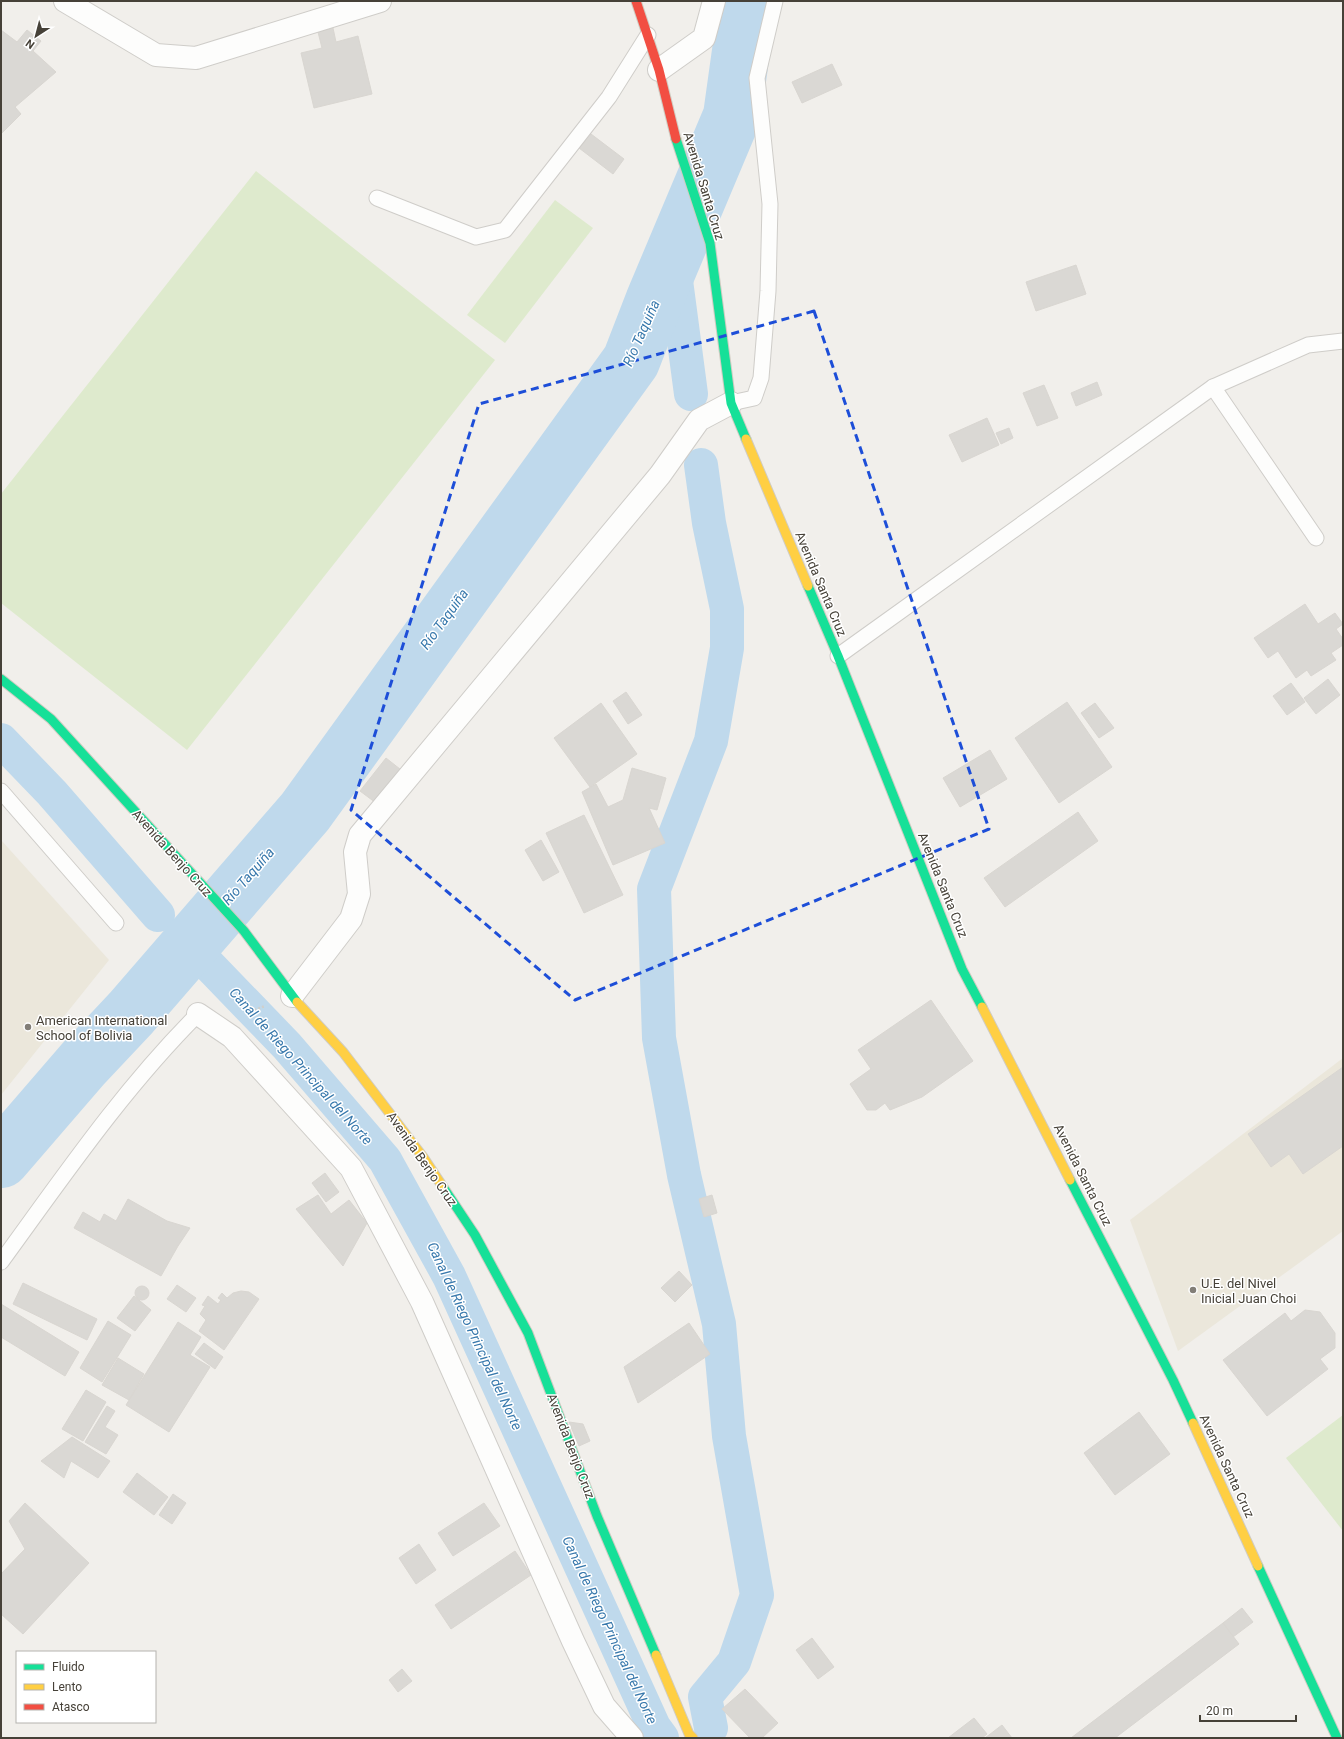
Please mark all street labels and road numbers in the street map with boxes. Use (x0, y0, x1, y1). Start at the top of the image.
street label: Avenida Santa Cruz (680, 130, 728, 242)
street label: Avenida Santa Cruz (792, 529, 850, 639)
street label: Avenida Benjo Cruz (129, 806, 215, 900)
street label: Avenida Santa Cruz (915, 830, 971, 940)
street label: Avenida Benjo Cruz (384, 1109, 460, 1209)
street label: Avenida Santa Cruz (1051, 1122, 1115, 1229)
street label: Avenida Benjo Cruz (544, 1391, 598, 1501)
street label: Avenida Santa Cruz (1196, 1412, 1258, 1521)

